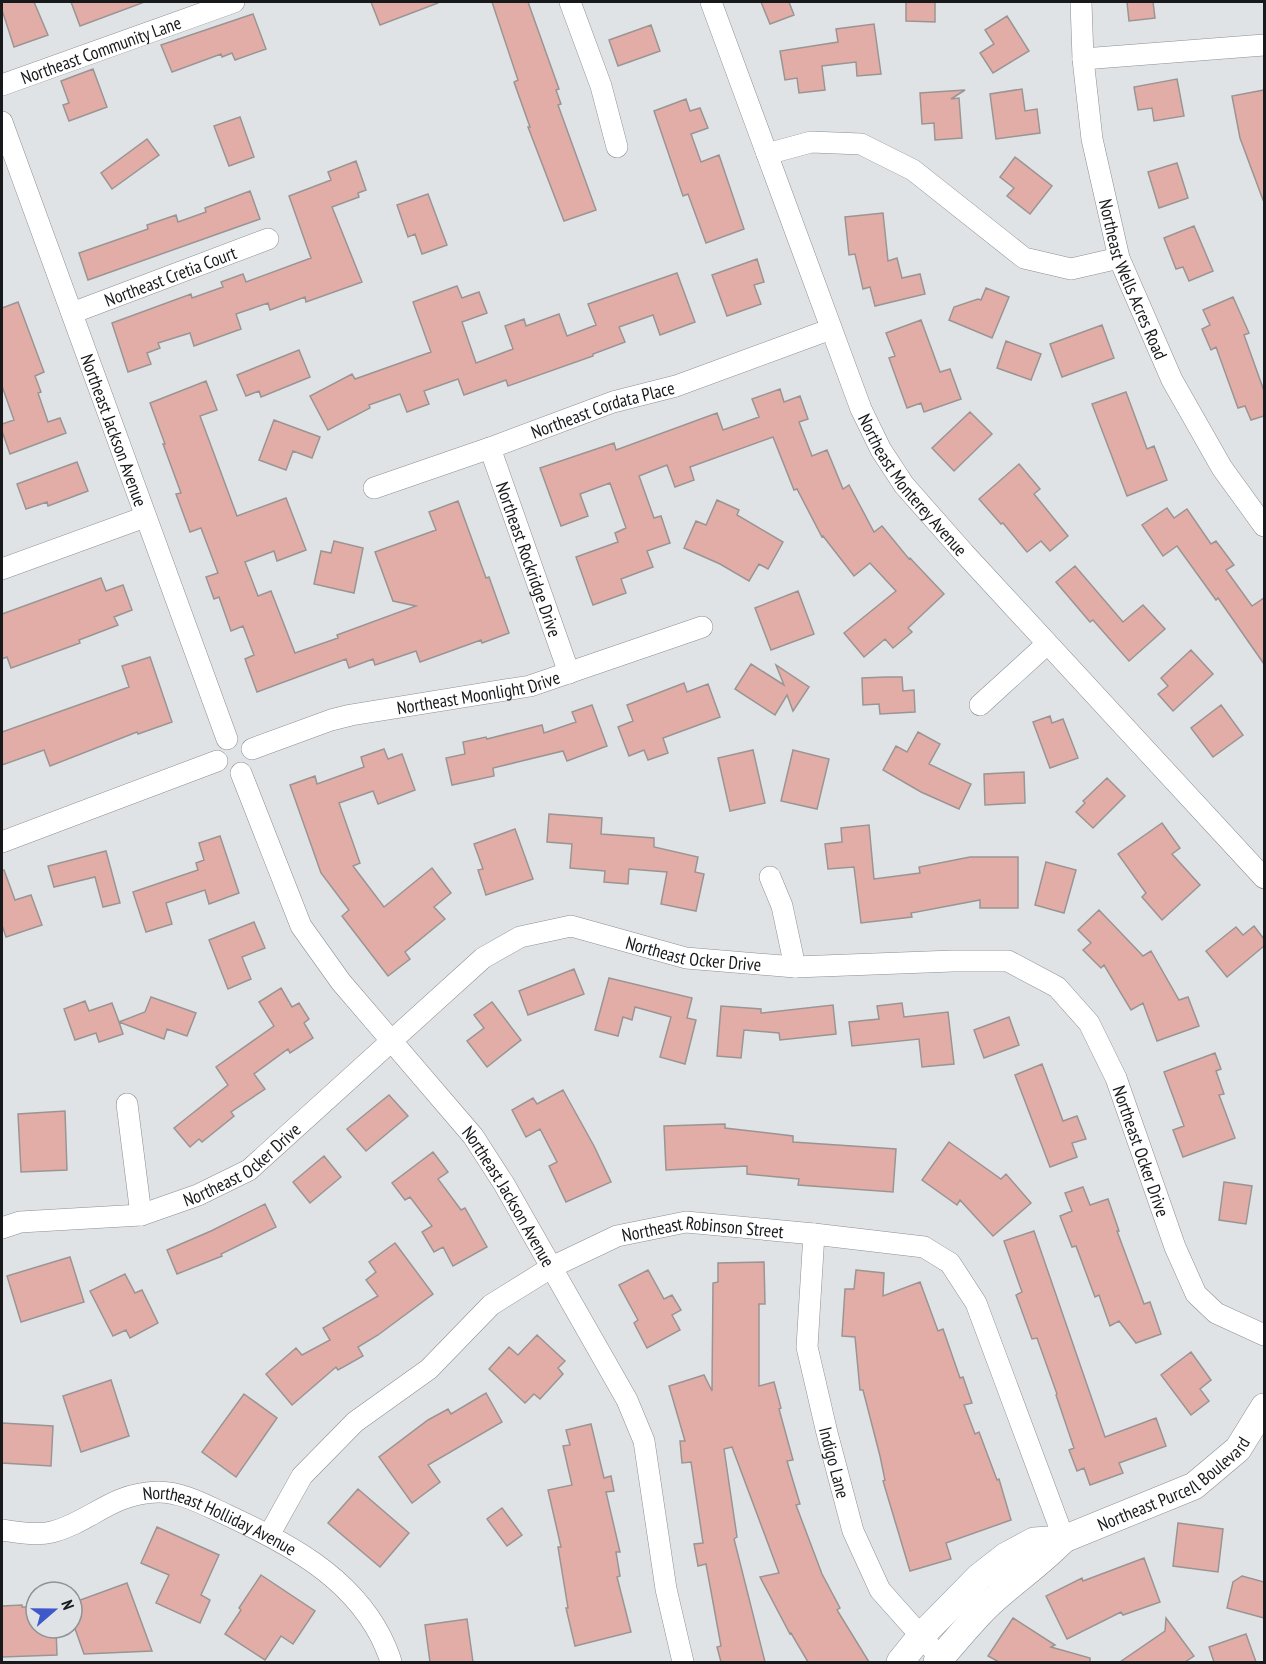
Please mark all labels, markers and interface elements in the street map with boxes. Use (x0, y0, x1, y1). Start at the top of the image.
street label: Northeast Community Lane (18, 10, 184, 89)
street label: Northeast Wells Acres Road (1094, 197, 1173, 363)
street label: Northeast Cretia Court (101, 241, 239, 311)
street label: Northeast Jackson Avenue (76, 351, 153, 510)
street label: Northeast Cordata Place (528, 375, 677, 443)
street label: Northeast Monterey Avenue (853, 410, 973, 561)
street label: Northeast Rockridge Drive (491, 479, 567, 640)
street label: Northeast Moonlight Drive (395, 665, 563, 719)
street label: Northeast Ocker Drive (623, 930, 762, 976)
street label: Northeast Ocker Drive (1108, 1082, 1175, 1220)
street label: Northeast Ocker Drive (180, 1118, 305, 1211)
street label: Northeast Jackson Avenue (457, 1121, 560, 1271)
street label: Northeast Robinson Street (620, 1211, 785, 1246)
street label: Indigo Lane (814, 1425, 855, 1501)
street label: Northeast Purcell Boulevard (1094, 1432, 1255, 1536)
street label: Northeast Holliday Avenue (141, 1480, 301, 1560)
north arrow (24, 1580, 84, 1640)
text: N (57, 1597, 79, 1612)

